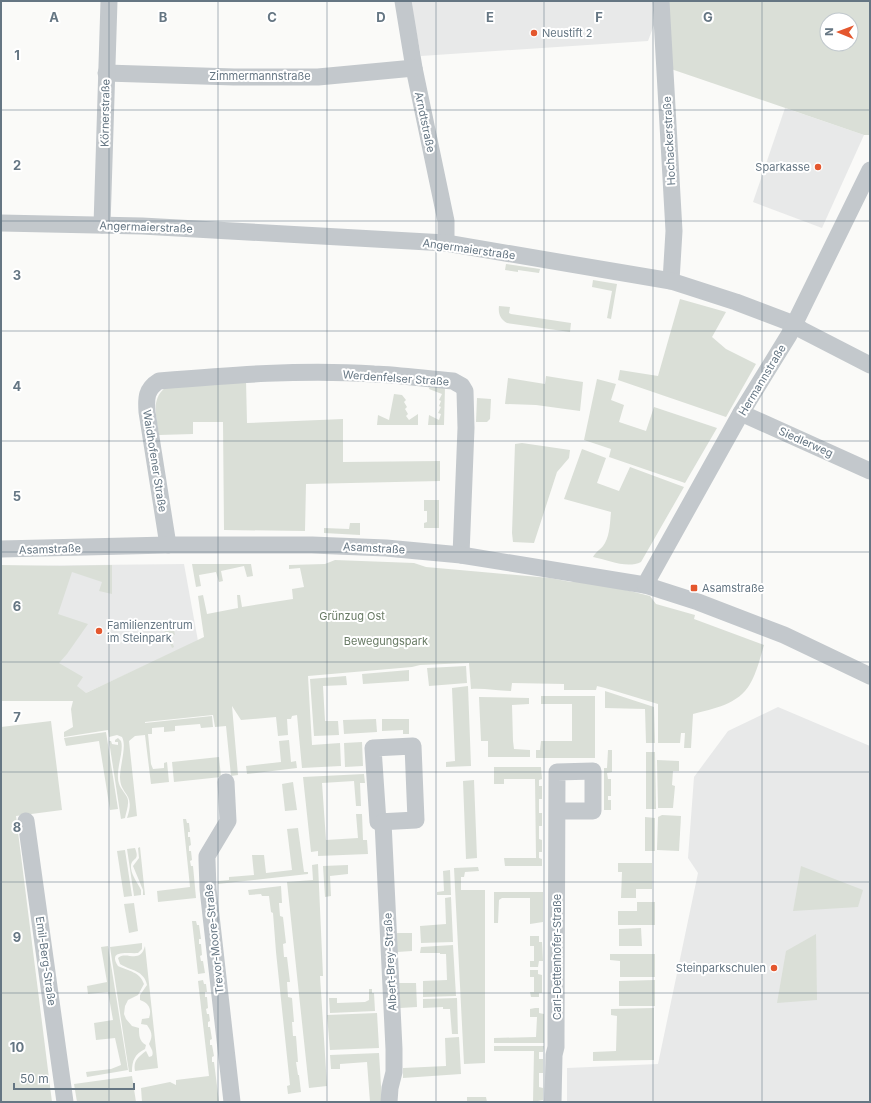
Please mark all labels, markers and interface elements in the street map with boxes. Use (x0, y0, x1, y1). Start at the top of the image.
text: A (49, 9, 59, 25)
text: B (159, 9, 168, 25)
text: C (267, 9, 277, 25)
text: D (376, 9, 386, 25)
text: E (486, 9, 494, 25)
text: F (595, 9, 603, 25)
text: G (703, 9, 713, 25)
north arrow (819, 12, 859, 52)
place label: Neustift 2 (542, 26, 592, 40)
marker: Neustift 2 (529, 28, 539, 38)
text: N (822, 28, 836, 36)
text: 1 (14, 47, 20, 63)
street label: Zimmermannstraße (209, 69, 311, 83)
street label: Körnerstraße (97, 79, 113, 147)
street label: Arndtstraße (412, 90, 438, 154)
street label: Hochackerstraße (660, 96, 678, 186)
text: 2 (13, 157, 21, 173)
place label: Sparkasse (755, 160, 810, 174)
marker: Sparkasse (813, 162, 823, 172)
street label: Angermaierstraße (99, 218, 193, 236)
street label: Angermaierstraße (422, 236, 516, 262)
text: 3 (13, 267, 21, 283)
street label: Hermannstraße (735, 342, 789, 418)
street label: Werdenfelser Straße (342, 367, 450, 389)
text: 4 (13, 378, 22, 394)
street label: Waidhofener Straße (140, 409, 170, 513)
street label: Siedlerweg (777, 424, 835, 460)
text: 5 (13, 488, 21, 504)
street label: Asamstraße (343, 539, 405, 557)
street label: Asamstraße (19, 541, 81, 557)
place label: Asamstraße (702, 581, 764, 595)
marker: Asamstraße (689, 583, 699, 593)
text: 6 (13, 598, 21, 614)
park label: Grünzug Ost (319, 609, 385, 623)
place label: Familienzentrum im Steinpark (107, 618, 193, 645)
marker: Familienzentrum im Steinpark (94, 626, 104, 636)
park label: Bewegungspark (344, 634, 428, 648)
text: 7 (13, 709, 21, 725)
text: 8 (13, 819, 21, 835)
street label: Trevor-Moore-Straße (201, 883, 227, 995)
street label: Carl-Dettenhofer-Straße (550, 894, 564, 1020)
street label: Albert-Brey-Straße (380, 912, 400, 1012)
street label: Emil-Berg-Straße (33, 915, 59, 1007)
text: 9 (13, 929, 21, 945)
place label: Steinparkschulen (676, 961, 766, 975)
marker: Steinparkschulen (769, 963, 779, 973)
text: 10 (10, 1039, 24, 1055)
scale bar (14, 1065, 134, 1091)
text: 50 m (20, 1071, 49, 1086)

